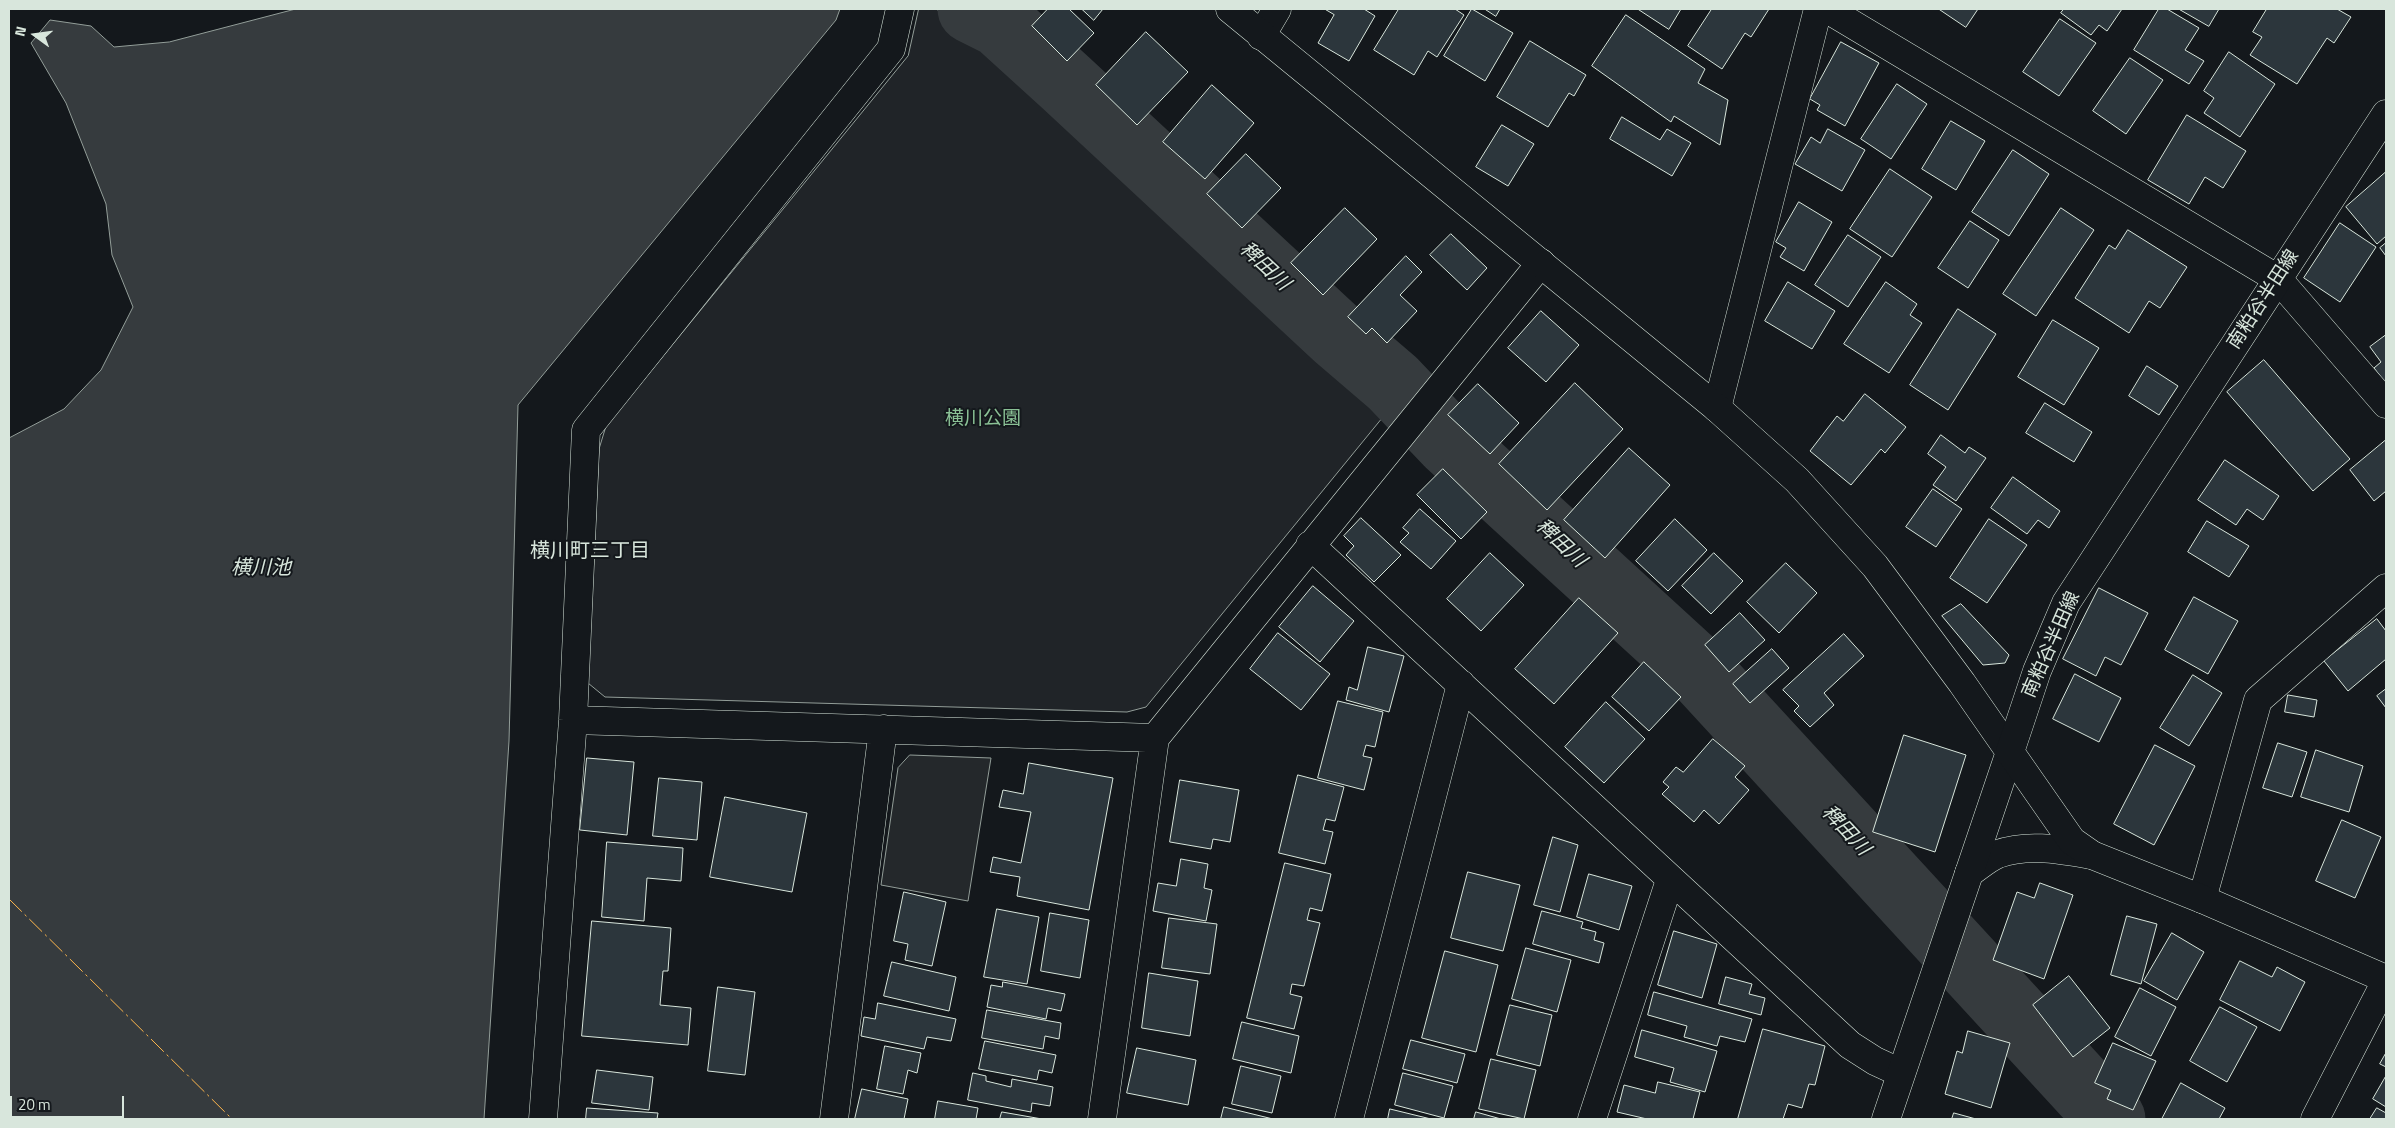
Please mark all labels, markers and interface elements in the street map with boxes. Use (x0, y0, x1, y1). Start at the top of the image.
north arrow (10, 10, 60, 60)
text: N (9, 24, 31, 39)
water label: 稗田川 (1234, 238, 1294, 296)
street label: 南粕谷半田線 (2223, 246, 2305, 354)
park label: 横川公園 (945, 408, 1021, 430)
water label: 稗田川 (1530, 515, 1590, 573)
district label: 横川町三丁目 (530, 540, 650, 564)
water label: 横川池 (231, 557, 291, 581)
street label: 南粕谷半田線 (2018, 588, 2086, 702)
water label: 稗田川 (1816, 801, 1874, 861)
scale bar (12, 1086, 126, 1118)
text: 20 m (18, 1093, 51, 1116)

